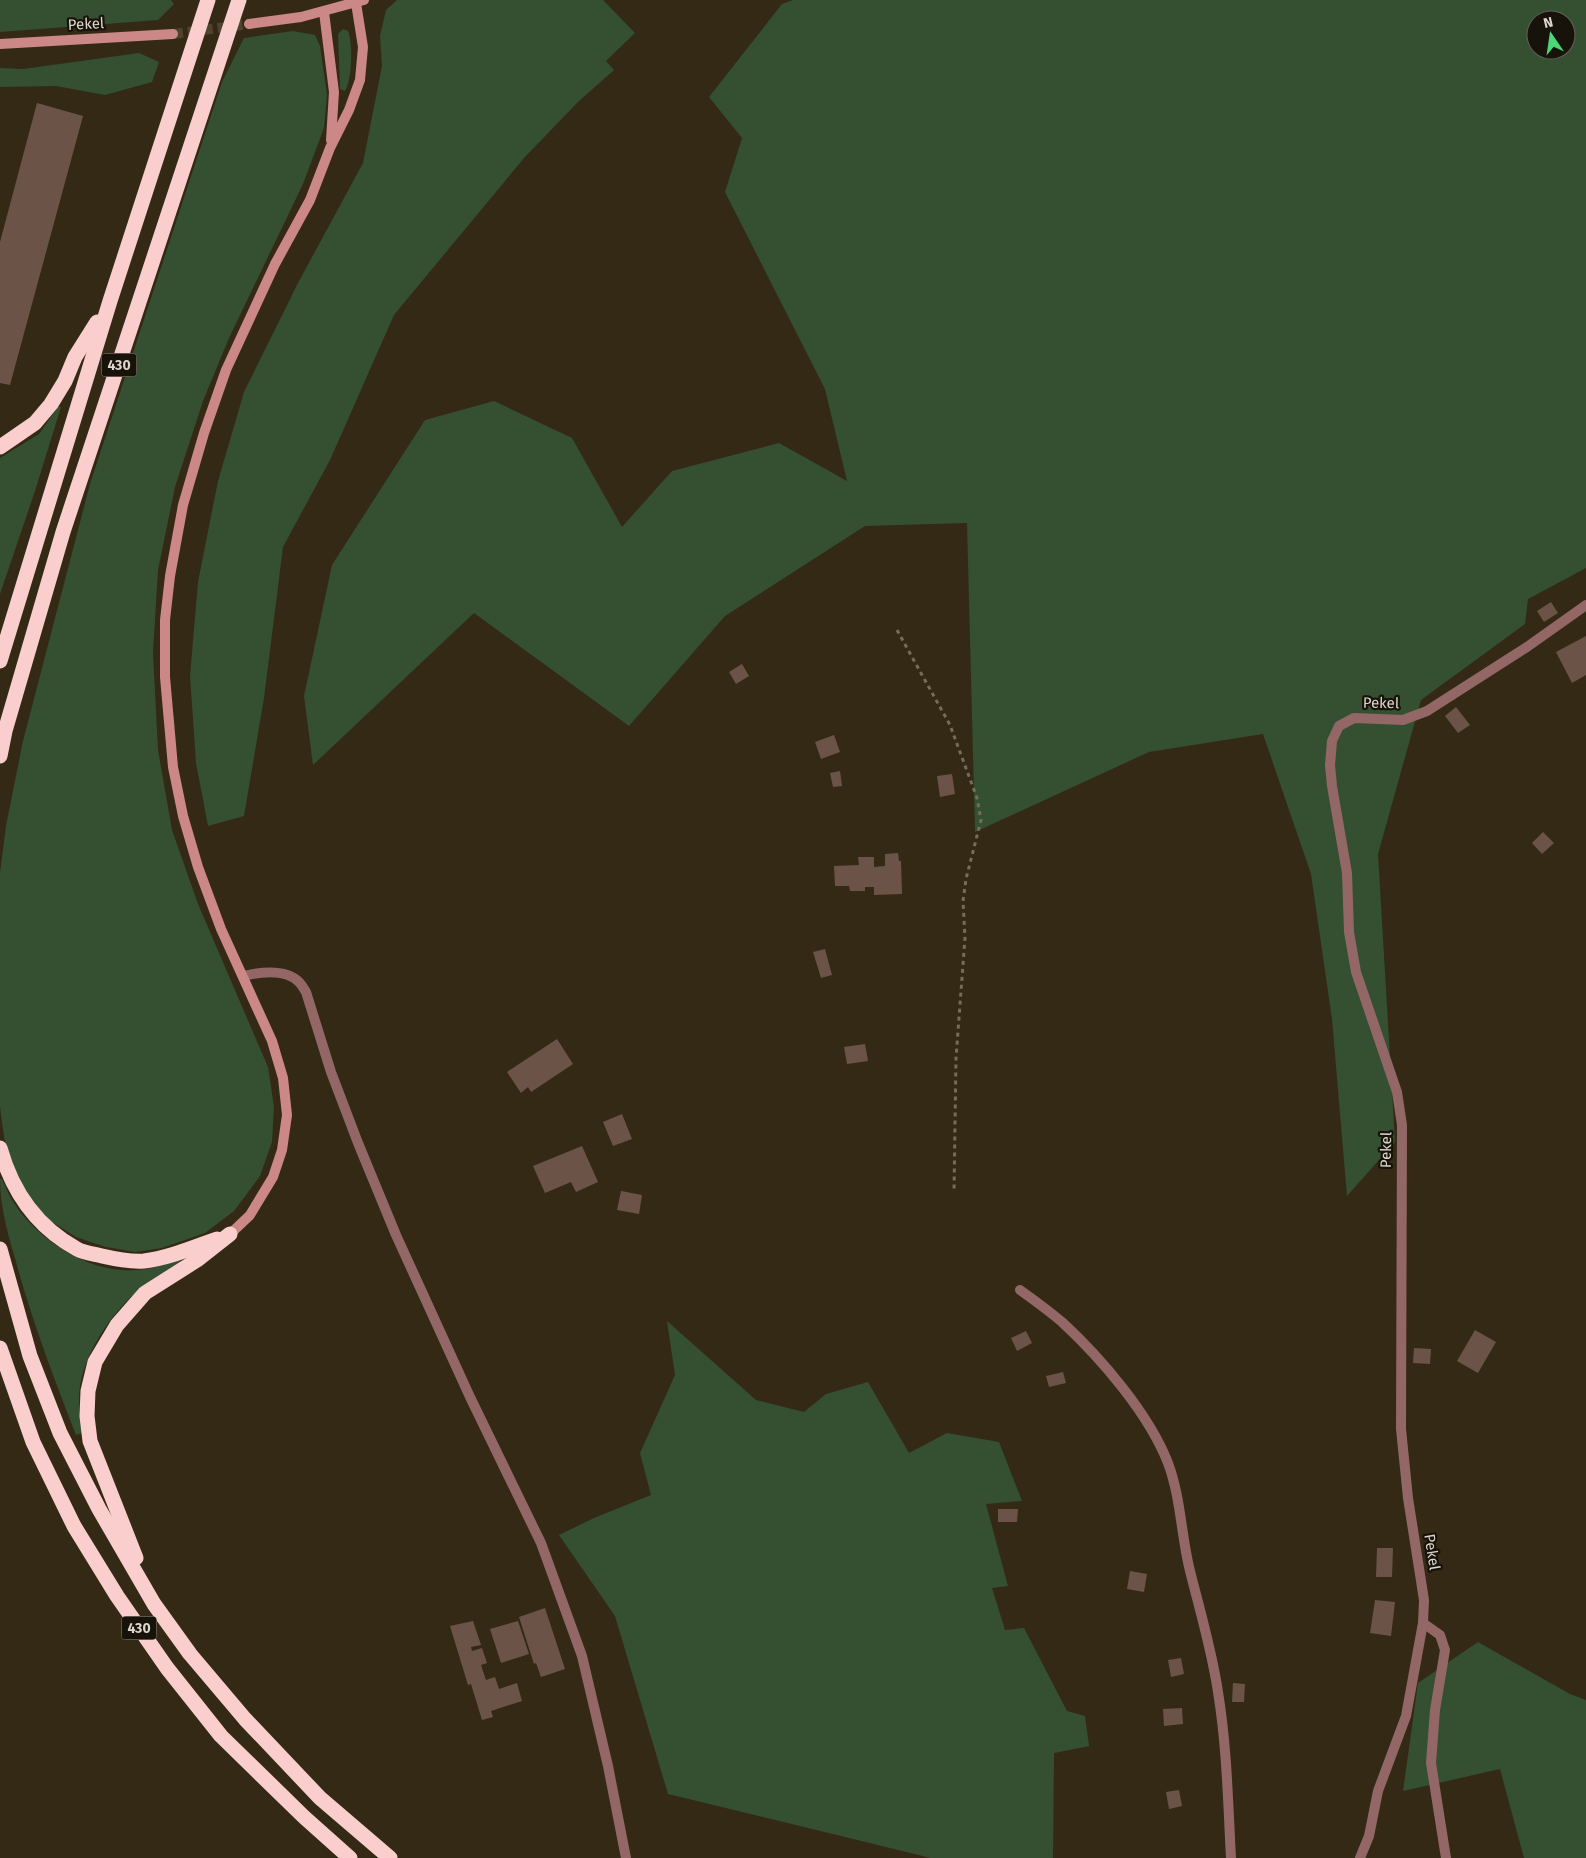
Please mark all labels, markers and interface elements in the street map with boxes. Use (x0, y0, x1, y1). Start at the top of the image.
north arrow (1526, 10, 1576, 60)
text: N (1542, 13, 1555, 32)
street label: Pekel (67, 14, 105, 34)
road number: 430 (102, 354, 136, 376)
street label: Pekel (1363, 694, 1400, 712)
street label: Pekel (1377, 1131, 1395, 1168)
street label: Pekel (1420, 1533, 1444, 1572)
road number: 430 (122, 1616, 156, 1640)

